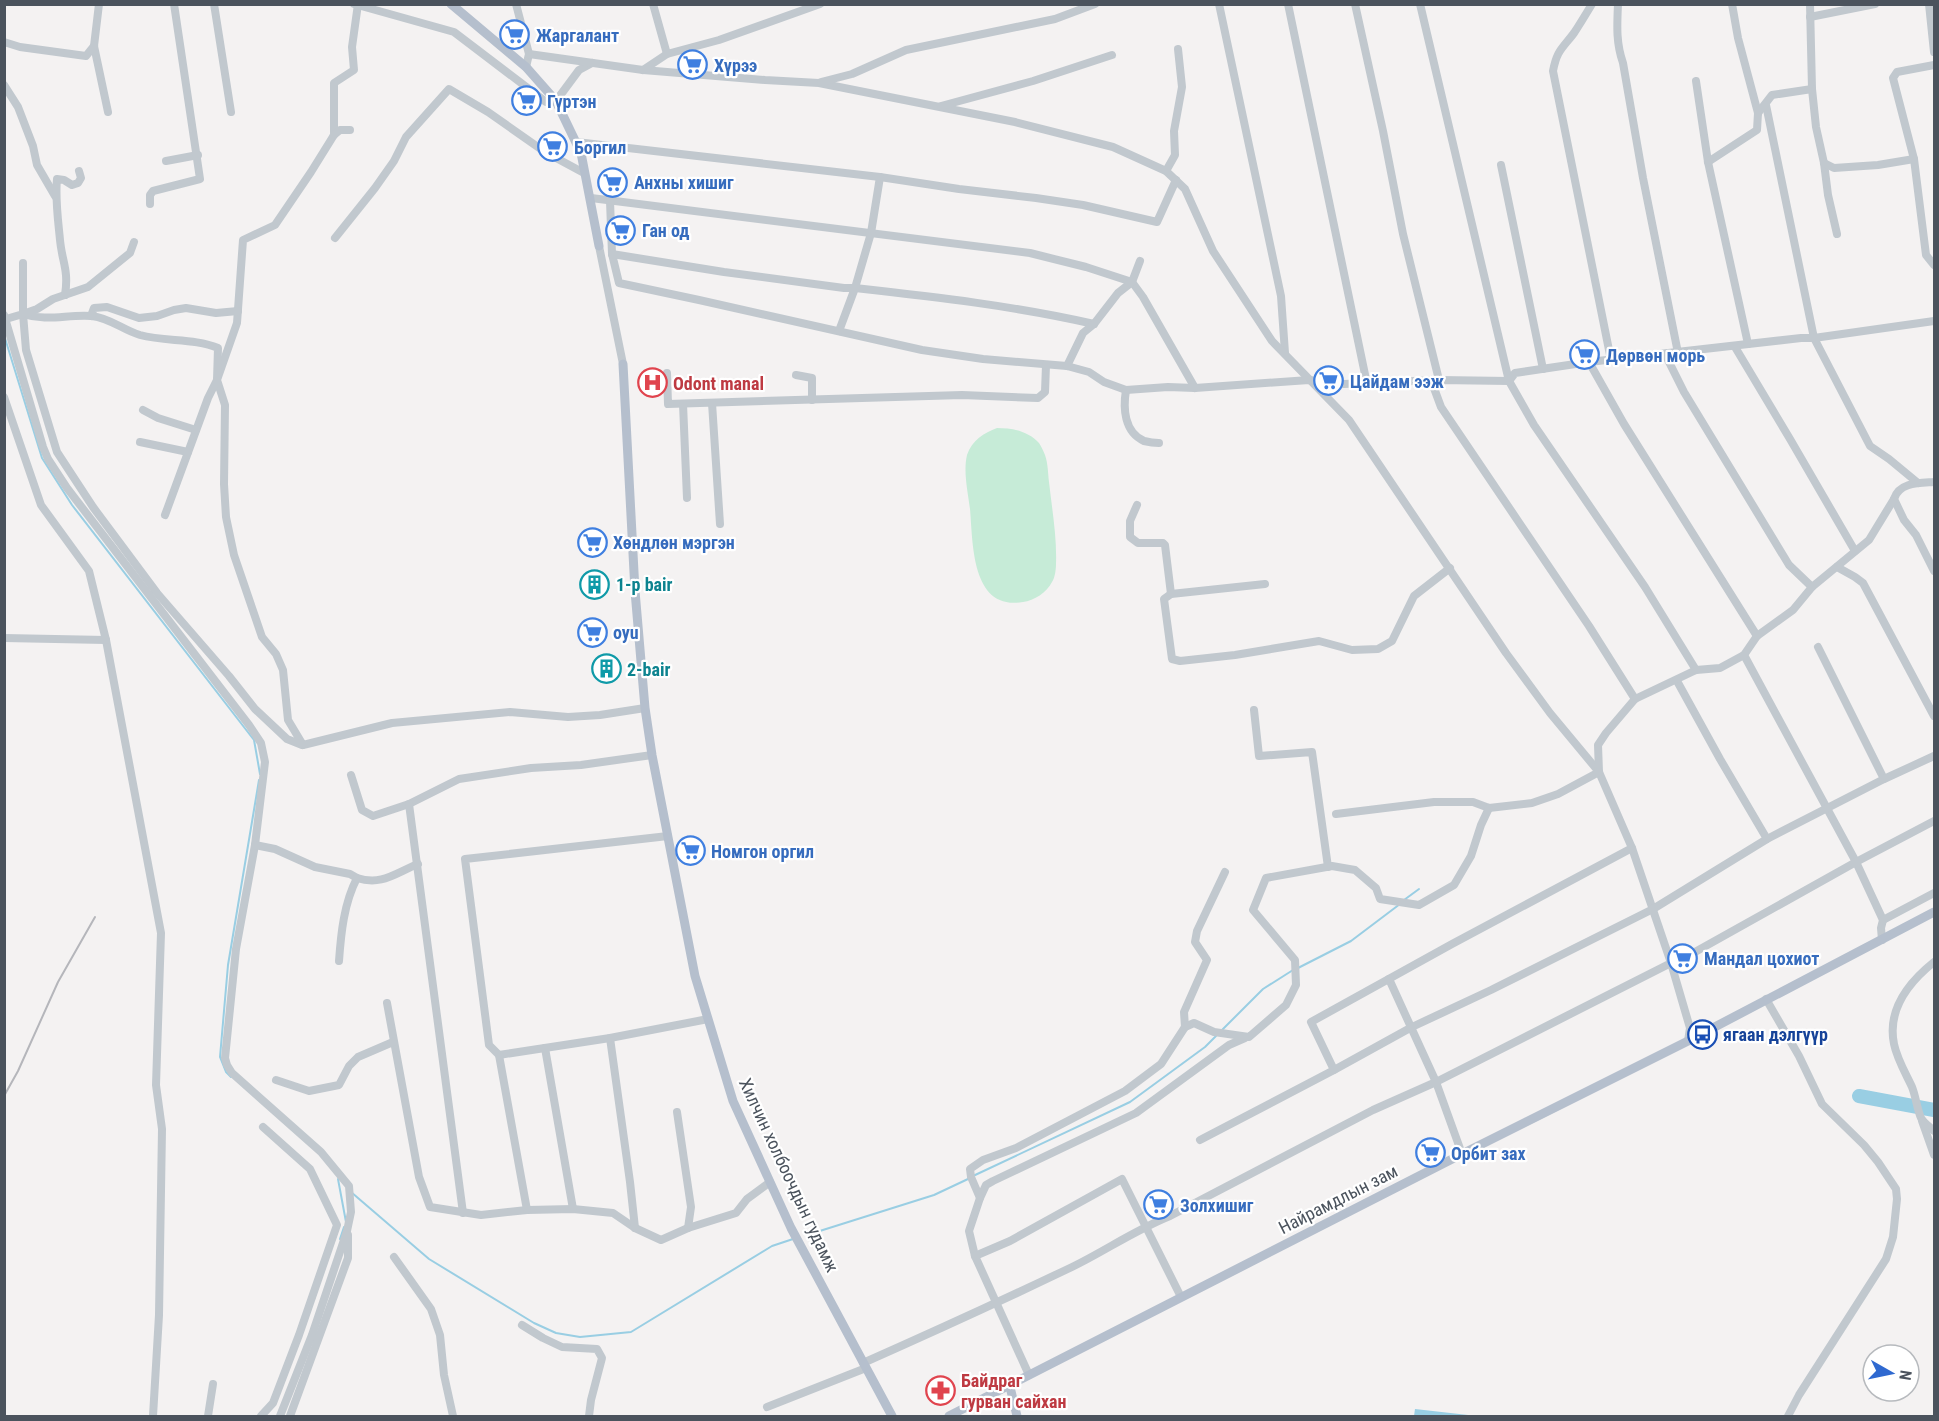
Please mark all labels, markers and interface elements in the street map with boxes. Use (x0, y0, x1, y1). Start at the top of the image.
supermarket icon: Жаргалант (499, 19, 531, 51)
place label: Жаргалант (536, 25, 619, 46)
supermarket icon: Хүрээ (677, 49, 709, 81)
place label: Хүрээ (714, 55, 757, 76)
supermarket icon: Гүртэн (510, 85, 542, 117)
place label: Гүртэн (547, 91, 596, 112)
supermarket icon: Боргил (537, 131, 569, 163)
place label: Боргил (574, 137, 626, 158)
supermarket icon: Анхны хишиг (597, 166, 629, 198)
place label: Анхны хишиг (634, 172, 734, 193)
supermarket icon: Ган од (605, 214, 637, 246)
place label: Ган од (642, 220, 689, 241)
supermarket icon: Дөрвөн морь (1569, 339, 1601, 371)
place label: Дөрвөн морь (1606, 345, 1705, 366)
supermarket icon: Цайдам ээж (1313, 365, 1345, 397)
hospital icon: Odont manal (636, 367, 668, 399)
place label: Цайдам ээж (1350, 371, 1444, 392)
place label: Odont manal (673, 373, 764, 394)
supermarket icon: Хөндлөн мэргэн (576, 526, 608, 558)
place label: Хөндлөн мэргэн (613, 532, 735, 553)
building icon: 1-p bair (579, 568, 611, 600)
place label: 1-p bair (616, 574, 673, 595)
supermarket icon: oyu (576, 616, 608, 648)
place label: oyu (613, 622, 639, 643)
building icon: 2-bair (590, 653, 622, 685)
place label: 2-bair (627, 659, 671, 680)
supermarket icon: Номгон оргил (674, 835, 706, 867)
place label: Номгон оргил (711, 841, 814, 862)
supermarket icon: Мандал цохиот (1667, 942, 1699, 974)
place label: Мандал цохиот (1704, 948, 1819, 969)
bus stop icon: ягаан дэлгүүр (1686, 1018, 1718, 1050)
place label: ягаан дэлгүүр (1723, 1024, 1828, 1045)
street label: Хилчин холбоочдын гудамж (735, 1075, 843, 1275)
supermarket icon: Орбит зах (1414, 1137, 1446, 1169)
place label: Орбит зах (1451, 1143, 1526, 1164)
street label: Найрамдлын зам (1275, 1160, 1401, 1238)
supermarket icon: Золхишиг (1143, 1189, 1175, 1221)
place label: Золхишиг (1180, 1195, 1254, 1216)
north arrow (1861, 1343, 1921, 1403)
text: N (1895, 1369, 1915, 1382)
place label: Байдраг гурван сайхан (961, 1370, 1067, 1412)
pharmacy icon: Байдраг гурван сайхан (924, 1374, 956, 1406)

